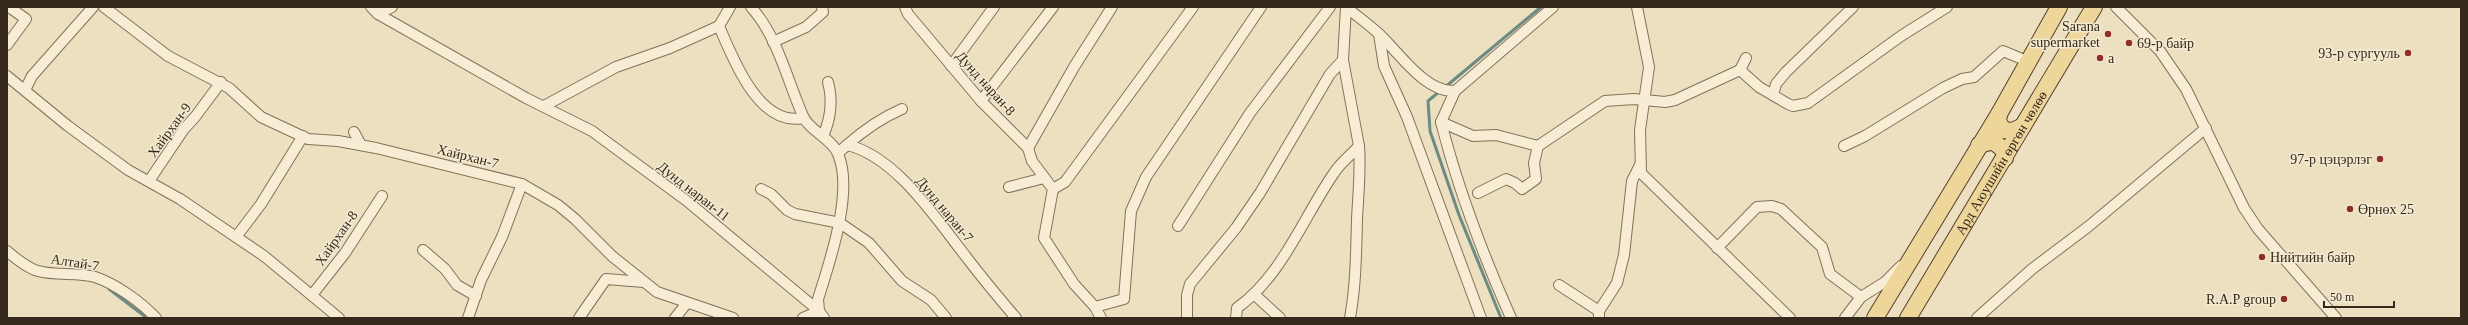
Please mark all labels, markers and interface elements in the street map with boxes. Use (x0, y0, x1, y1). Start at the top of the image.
place label: Sarana supermarket (2031, 19, 2101, 50)
marker: Sarana supermarket (2103, 29, 2113, 39)
place label: 69-р байр (2137, 36, 2194, 51)
marker: 69-р байр (2124, 38, 2134, 48)
place label: 93-р сургууль (2318, 46, 2400, 61)
street label: Дунд наран-8 (953, 48, 1018, 118)
marker: 93-р сургууль (2403, 48, 2413, 58)
place label: а (2108, 51, 2115, 66)
marker: а (2095, 53, 2105, 63)
street label: Ард Аюушийн өргөн чөлөө (1953, 88, 2050, 237)
street label: Хайрхан-9 (145, 100, 194, 160)
street label: Хайрхан-7 (436, 142, 500, 171)
place label: 97-р цэцэрлэг (2290, 152, 2372, 167)
marker: 97-р цэцэрлэг (2375, 154, 2385, 164)
street label: Дунд наран-11 (655, 159, 733, 224)
street label: Дунд наран-7 (913, 174, 976, 245)
place label: Өрнөх 25 (2358, 202, 2414, 217)
marker: Өрнөх 25 (2345, 204, 2355, 214)
street label: Хайрхан-8 (312, 208, 361, 268)
place label: Нийтийн байр (2270, 250, 2355, 265)
street label: Алтай-7 (50, 251, 100, 274)
marker: Нийтийн байр (2257, 252, 2267, 262)
scale bar (2324, 283, 2394, 309)
text: 50 m (2330, 290, 2355, 304)
place label: R.A.P group (2206, 292, 2276, 307)
marker: R.A.P group (2279, 294, 2289, 304)

